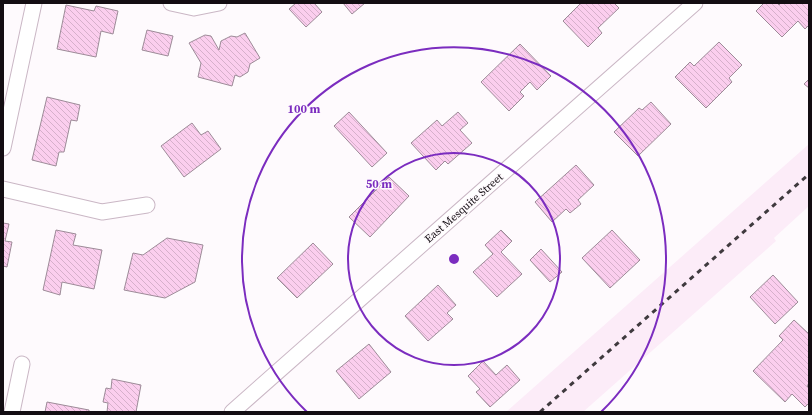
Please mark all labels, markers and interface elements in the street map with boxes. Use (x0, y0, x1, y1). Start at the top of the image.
text: 100 m (288, 101, 321, 117)
street label: East Mesquite Street (422, 170, 507, 246)
text: 50 m (366, 176, 392, 192)
centre of rings (447, 252, 461, 266)

